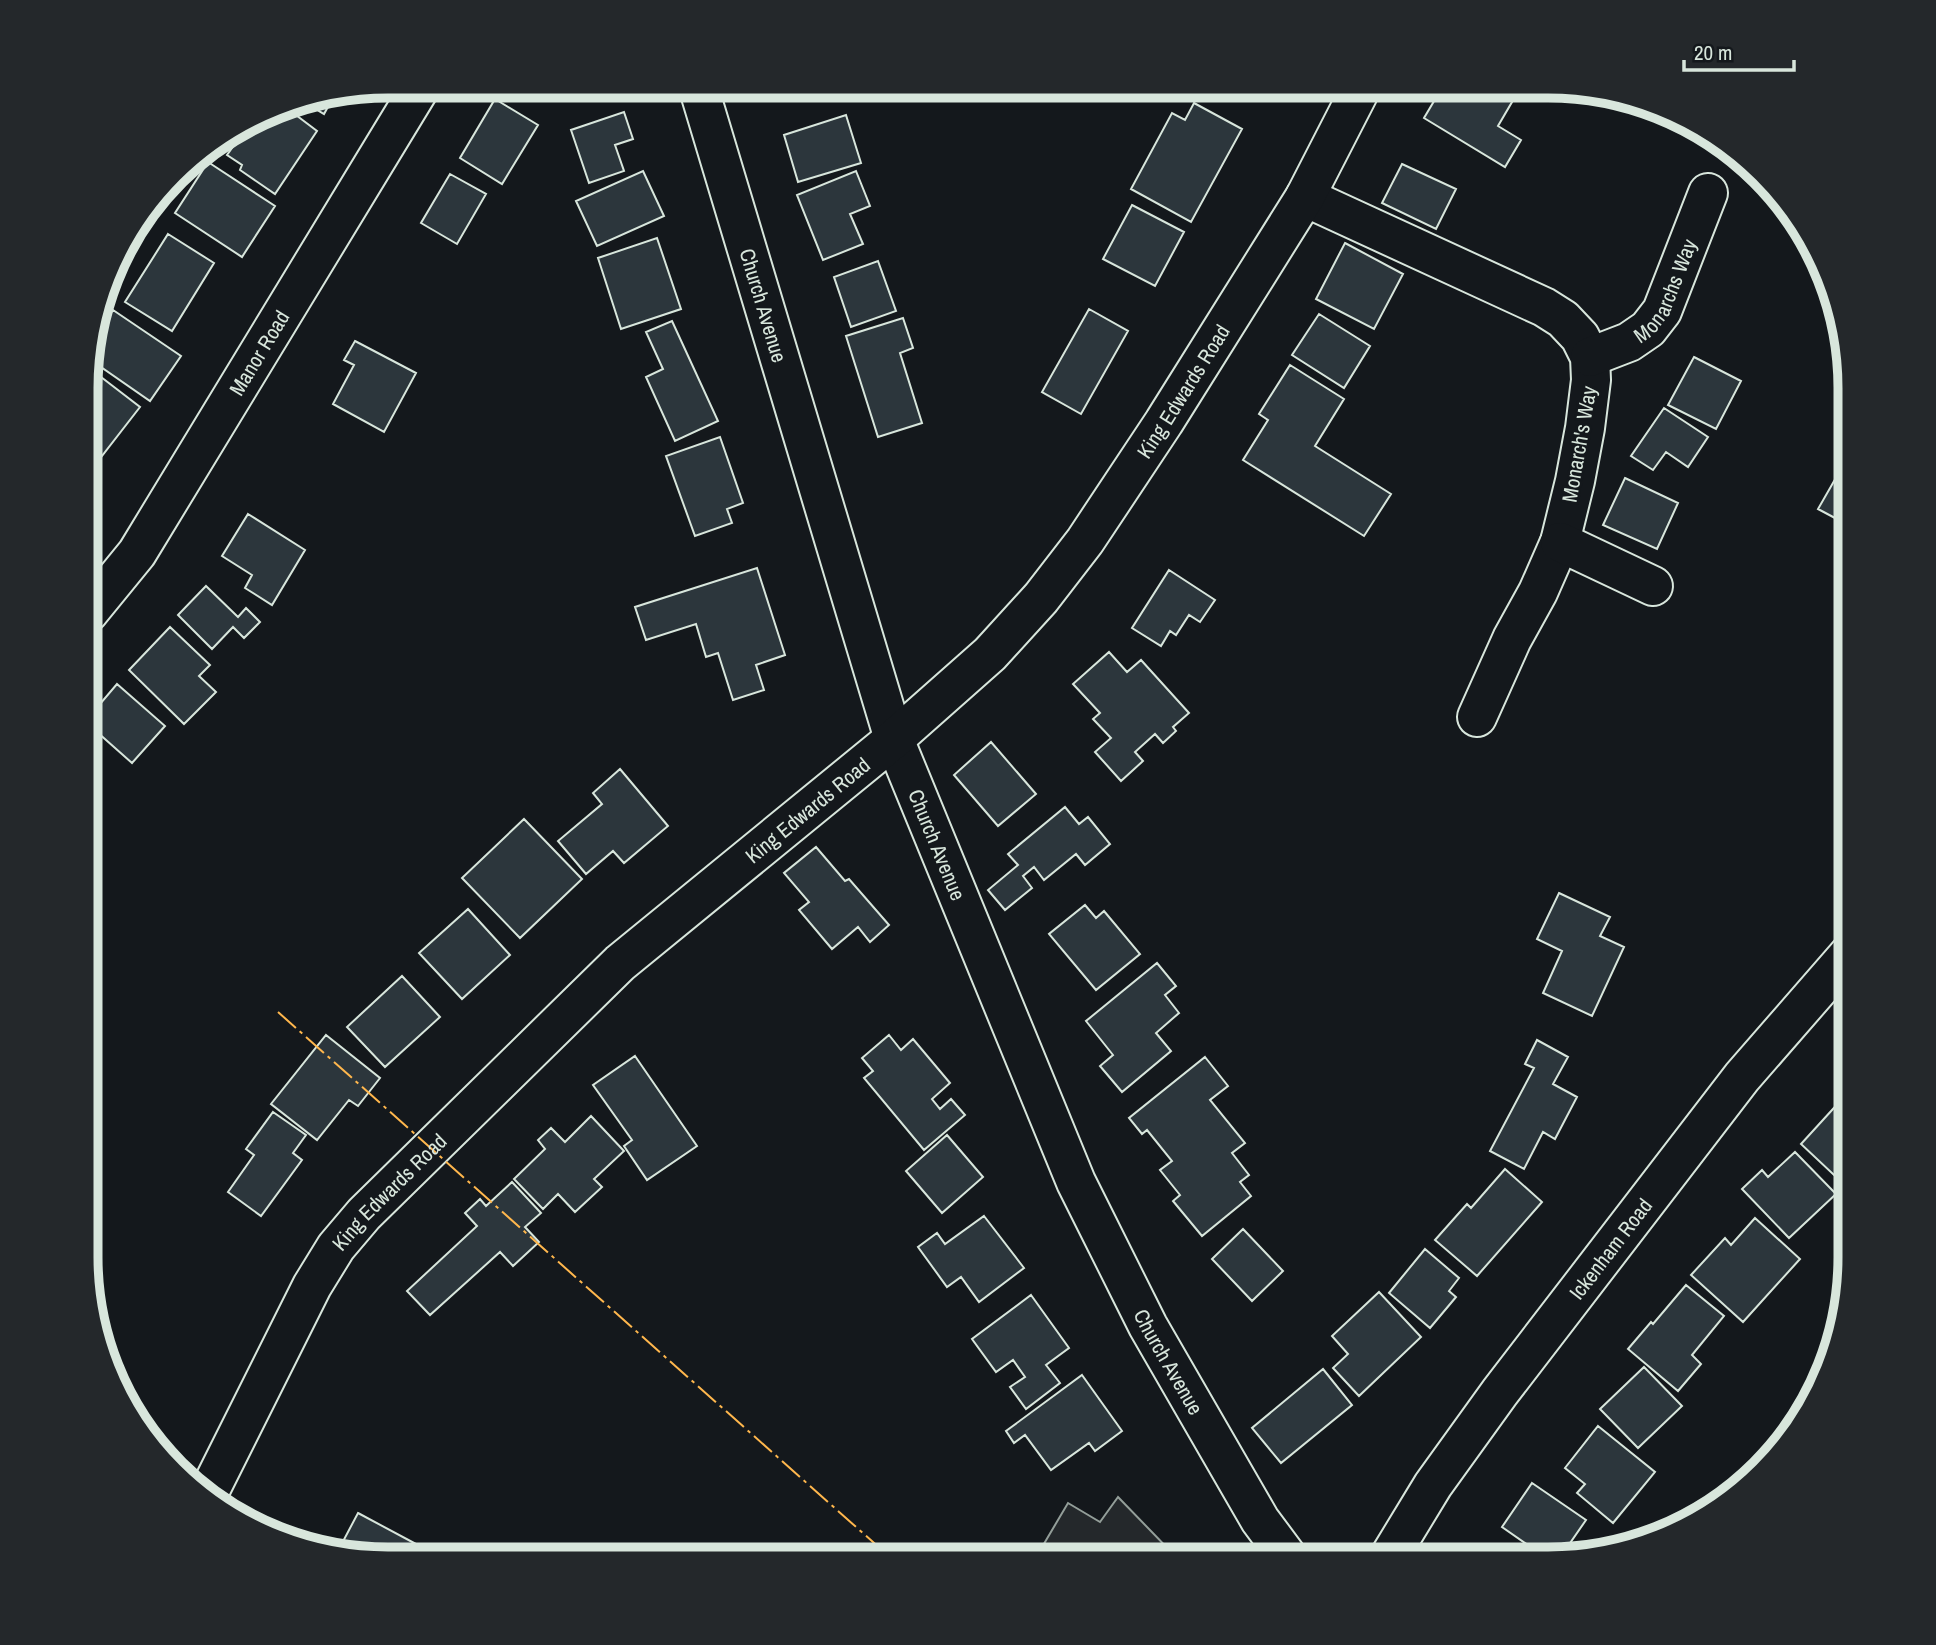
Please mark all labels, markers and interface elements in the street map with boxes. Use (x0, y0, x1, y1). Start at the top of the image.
scale bar (1684, 28, 1794, 72)
text: 20 m (1694, 38, 1732, 67)
street label: Monarchs Way (1627, 234, 1703, 349)
street label: Church Avenue (733, 245, 795, 366)
street label: Manor Road (222, 305, 296, 401)
street label: King Edwards Road (1130, 319, 1236, 464)
street label: Monarch's Way (1555, 383, 1604, 504)
street label: King Edwards Road (739, 750, 876, 870)
street label: Church Avenue (902, 785, 973, 905)
street label: King Edwards Road (325, 1127, 453, 1256)
street label: Ickenham Road (1562, 1192, 1658, 1305)
street label: Church Avenue (1127, 1304, 1211, 1420)

